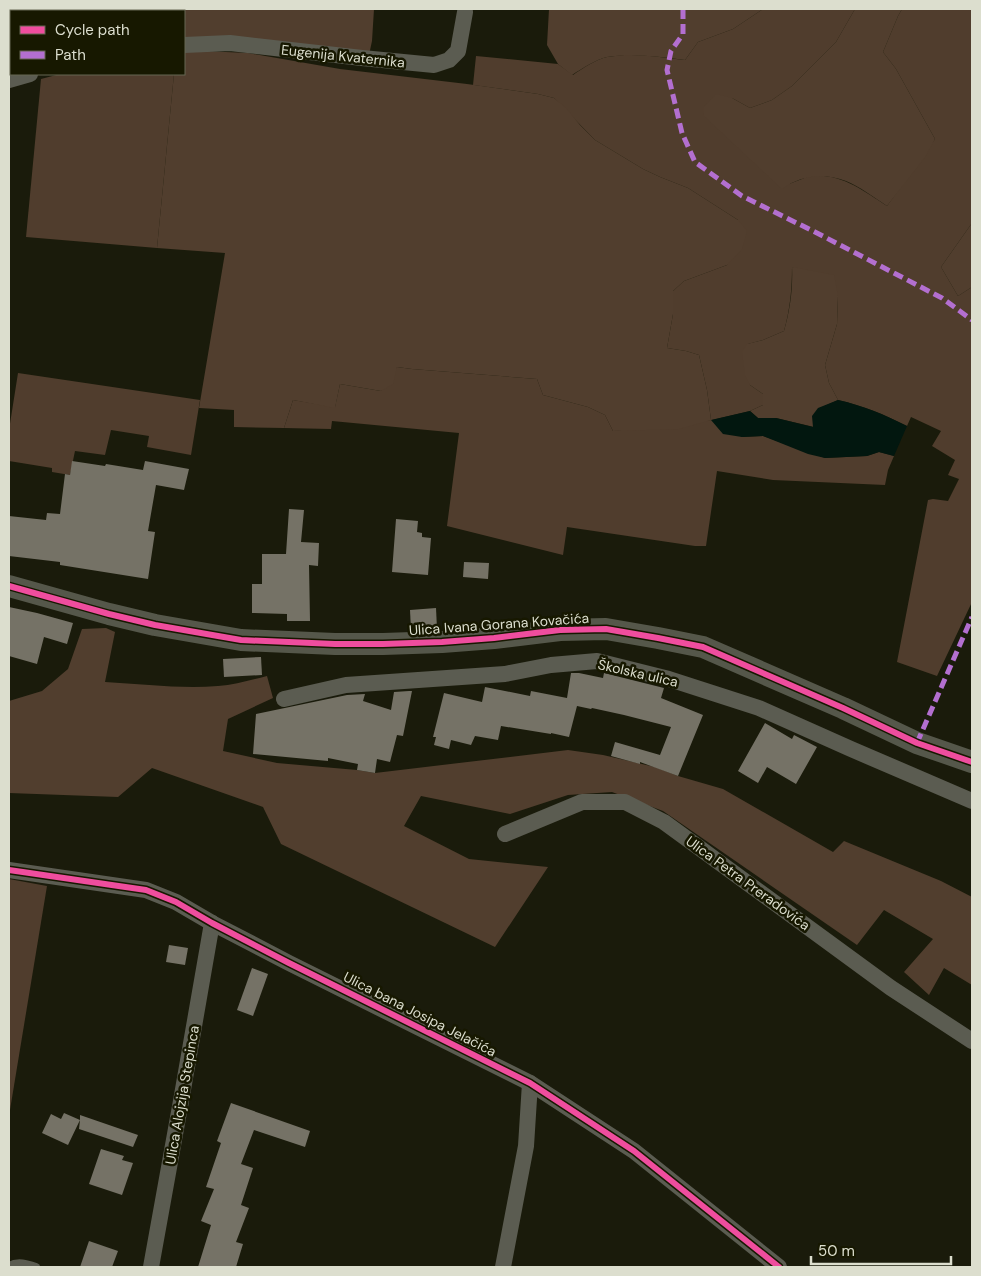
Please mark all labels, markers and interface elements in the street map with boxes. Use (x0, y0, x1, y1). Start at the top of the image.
legend (10, 10, 185, 75)
text: Cycle path (55, 20, 130, 40)
street label: Eugenija Kvaternika (280, 41, 406, 71)
text: Path (55, 45, 86, 65)
street label: Ulica Ivana Gorana Kovačića (408, 609, 590, 639)
street label: Školska ulica (596, 655, 680, 691)
street label: Ulica Petra Preradovića (682, 832, 814, 934)
street label: Ulica bana Josipa Jelačića (341, 968, 499, 1060)
street label: Ulica Alojzija Stepinca (161, 1024, 203, 1166)
scale bar (811, 1234, 951, 1266)
text: 50 m (818, 1241, 855, 1261)

